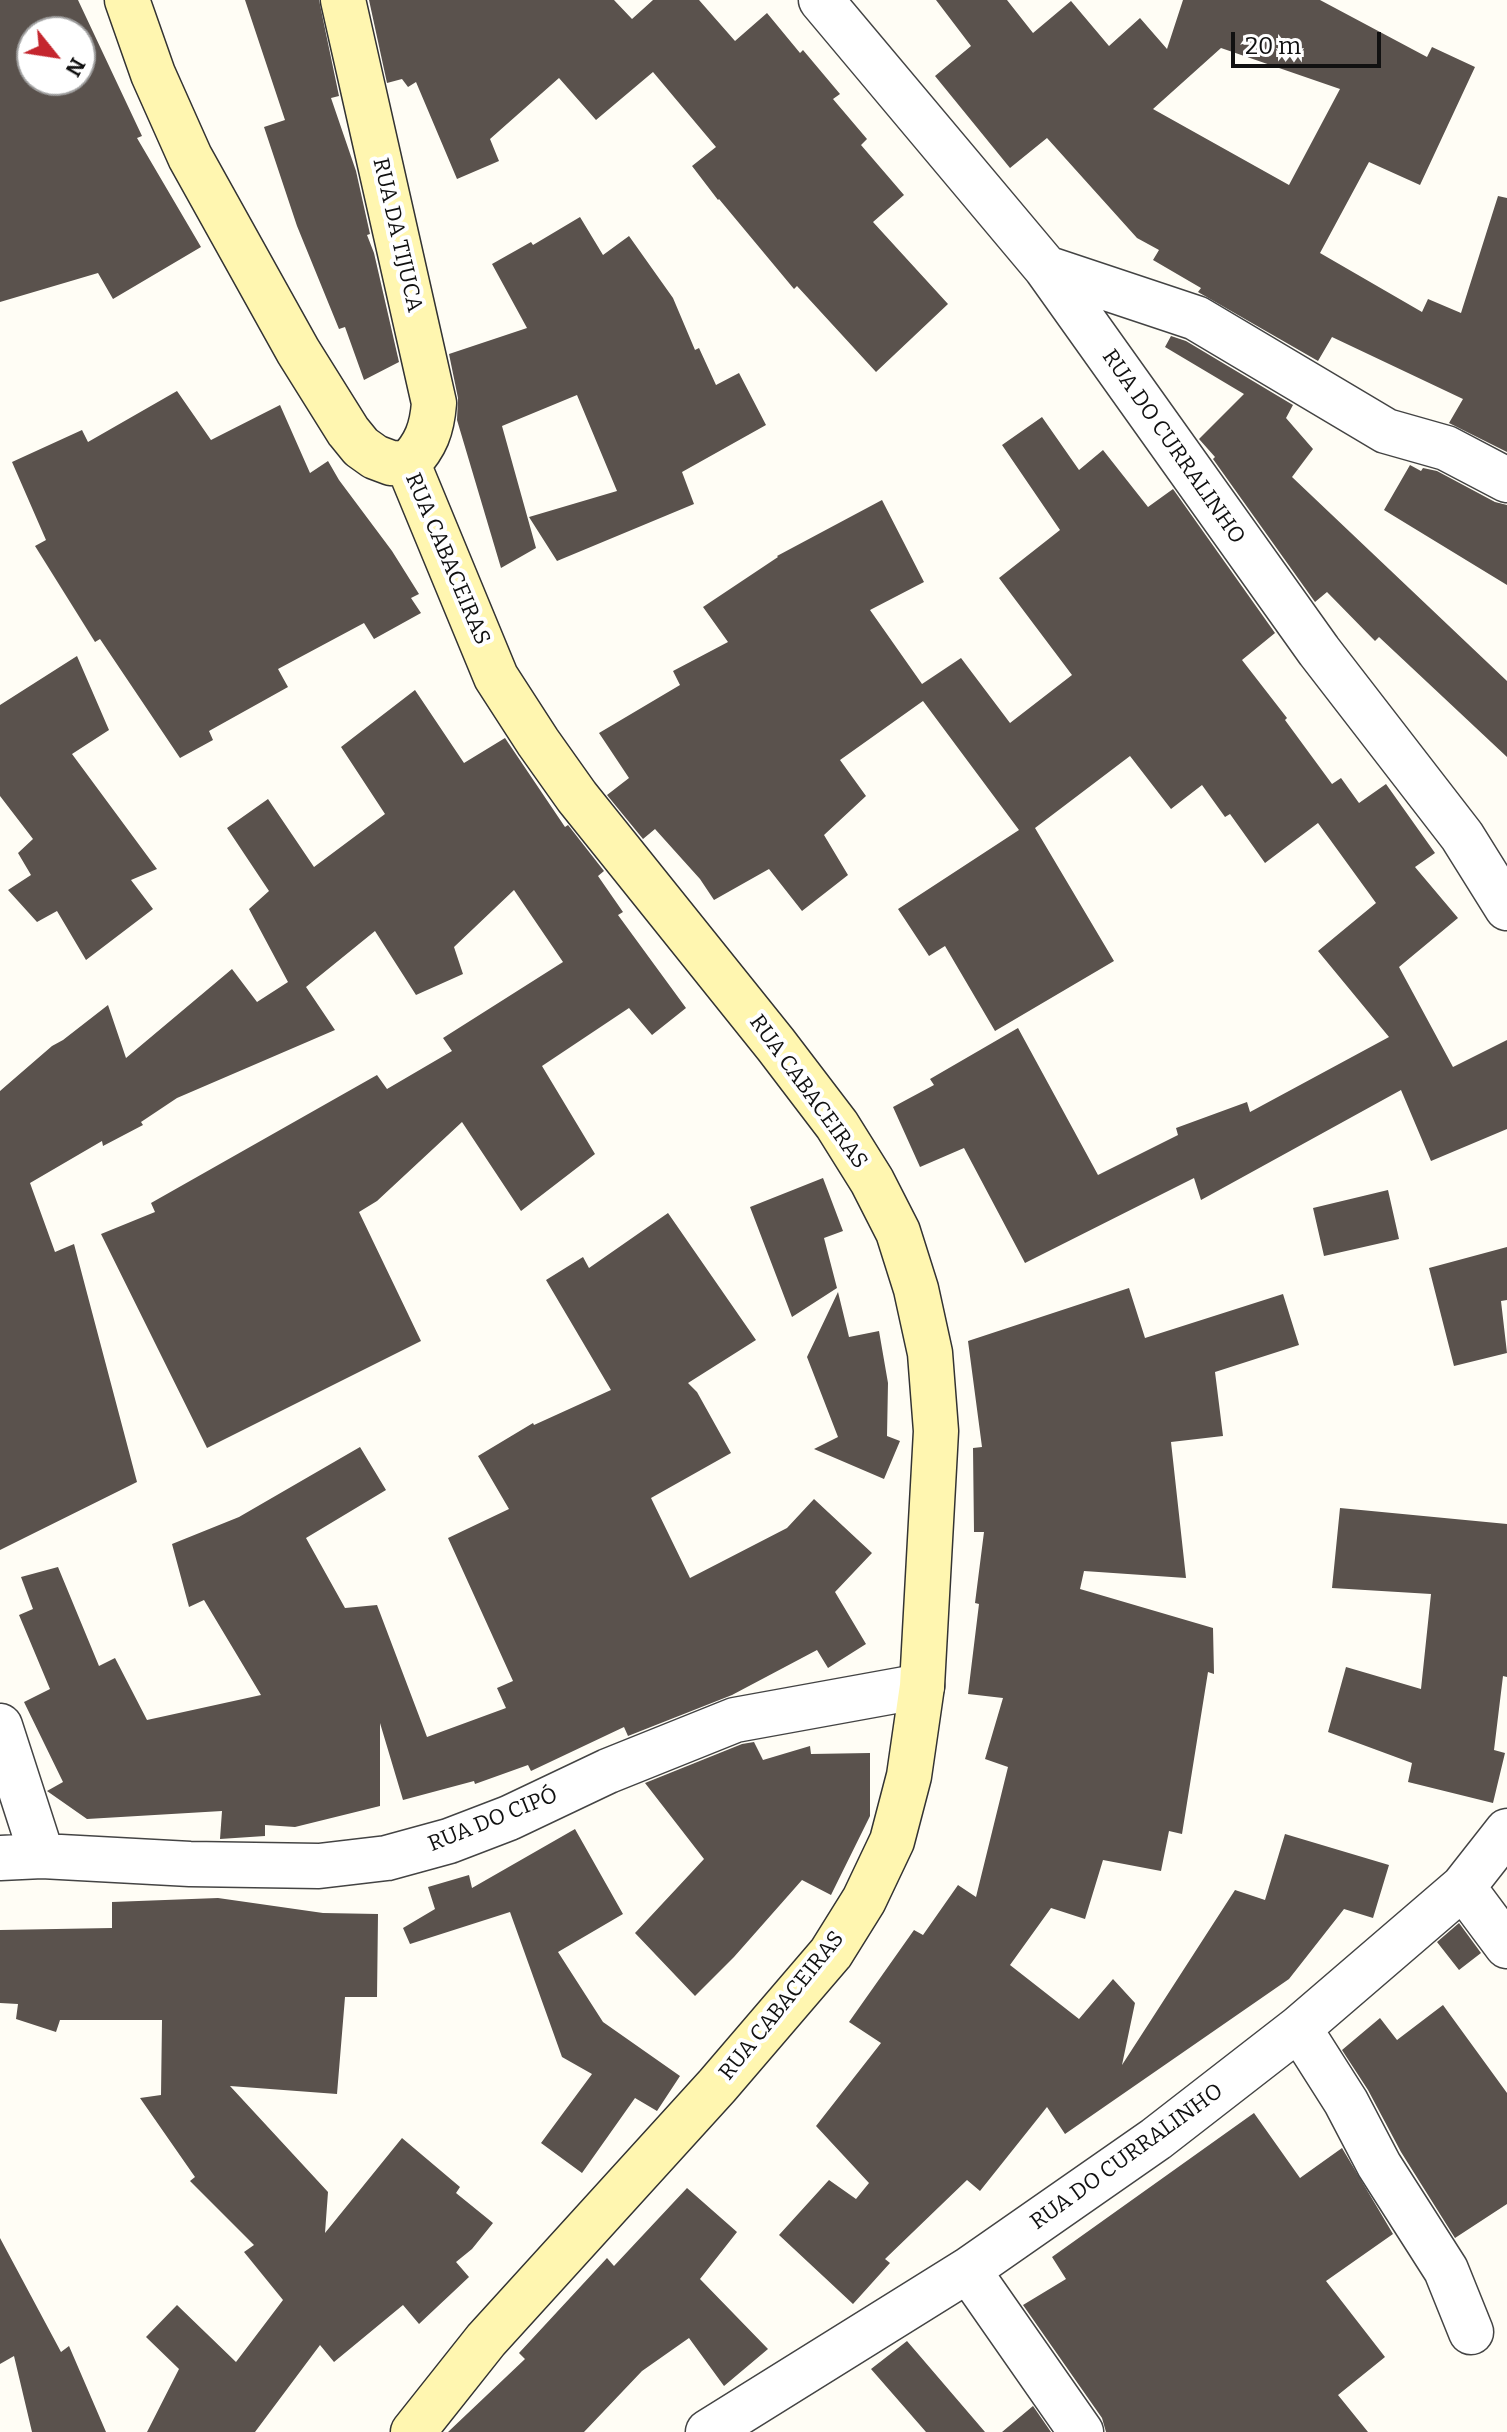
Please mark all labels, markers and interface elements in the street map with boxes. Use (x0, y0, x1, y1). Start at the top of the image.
north arrow (16, 16, 96, 96)
scale bar (1235, 16, 1385, 66)
text: 20 m (1245, 32, 1301, 60)
text: N (60, 53, 91, 81)
street label: RUA DA TIJUCA (366, 155, 428, 315)
street label: RUA DO CURRALINHO (1096, 345, 1250, 549)
street label: RUA CABACEIRAS (399, 469, 495, 649)
street label: RUA CABACEIRAS (743, 1010, 873, 1174)
street label: RUA DO CIPÓ (424, 1782, 562, 1858)
street label: RUA CABACEIRAS (714, 1926, 850, 2086)
street label: RUA DO CURRALINHO (1026, 2078, 1228, 2236)

